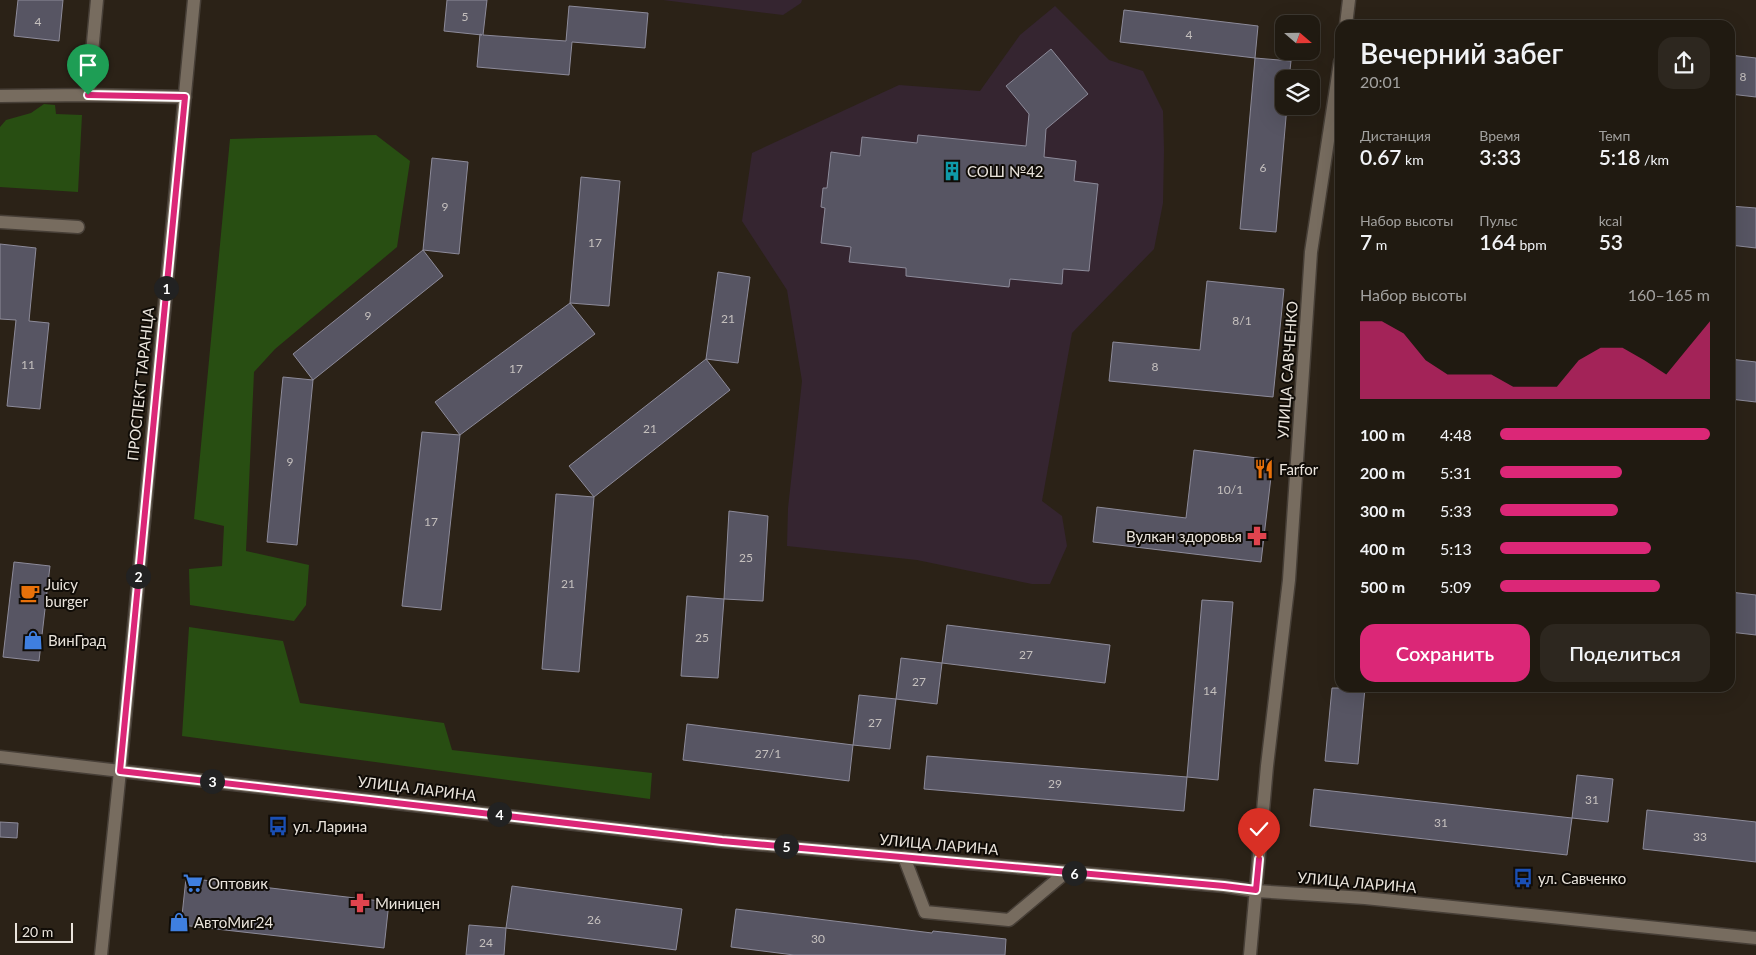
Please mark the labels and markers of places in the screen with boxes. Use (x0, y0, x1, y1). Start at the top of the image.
pin (67, 44, 109, 95)
building icon: СОШ №42 (941, 160, 963, 182)
place label: СОШ №42 (967, 162, 1044, 180)
pin: 1 (154, 276, 178, 300)
restaurant icon: Farfor (1253, 458, 1275, 480)
place label: Farfor (1279, 460, 1319, 478)
pharmacy icon: Вулкан здоровья (1246, 525, 1268, 547)
place label: Вулкан здоровья (1126, 527, 1242, 545)
pin: 2 (126, 564, 150, 588)
place label: Juicy burger (45, 575, 89, 610)
cafe icon: Juicy burger (19, 582, 41, 604)
shop icon: ВинГрад (22, 629, 44, 651)
place label: ВинГрад (48, 631, 106, 649)
pin: 3 (200, 768, 224, 794)
pin: 4 (486, 802, 512, 826)
pin (1238, 808, 1280, 859)
bus stop icon: ул. Ларина (267, 815, 289, 837)
place label: ул. Ларина (293, 817, 367, 835)
pin: 5 (774, 834, 798, 858)
pin: 6 (1062, 860, 1086, 886)
bus stop icon: ул. Савченко (1512, 867, 1534, 889)
place label: ул. Савченко (1538, 869, 1626, 887)
supermarket icon: Оптовик (182, 872, 204, 894)
place label: Оптовик (208, 874, 268, 892)
pharmacy icon: Миницен (349, 892, 371, 914)
place label: Миницен (375, 894, 440, 912)
shop icon: АвтоМиг24 (168, 911, 190, 933)
place label: АвтоМиг24 (194, 913, 274, 931)

